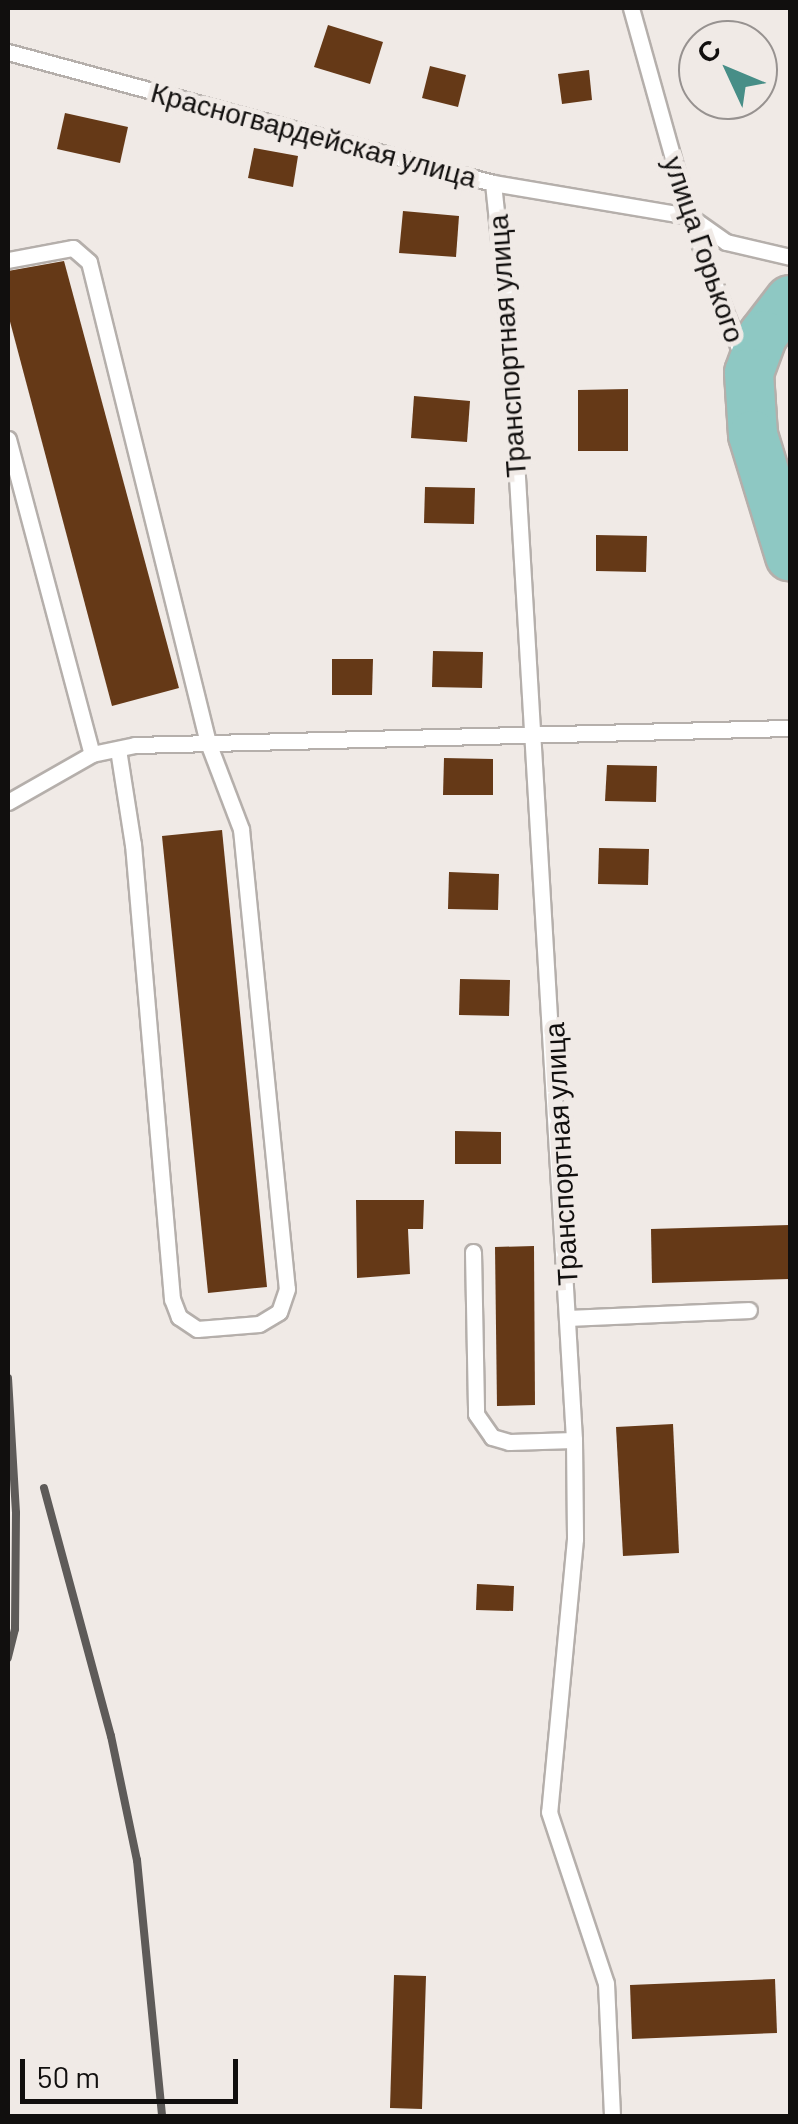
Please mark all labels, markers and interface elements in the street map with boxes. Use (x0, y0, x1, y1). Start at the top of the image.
north arrow (678, 20, 778, 120)
text: С (689, 31, 727, 70)
street label: Красногвардейская улица (148, 74, 480, 194)
street label: улица Горького (657, 151, 753, 347)
street label: Транспортная улица (480, 213, 532, 479)
street label: Транспортная улица (536, 1022, 584, 1286)
scale bar (25, 2039, 242, 2101)
text: 50 m (37, 2058, 100, 2094)

